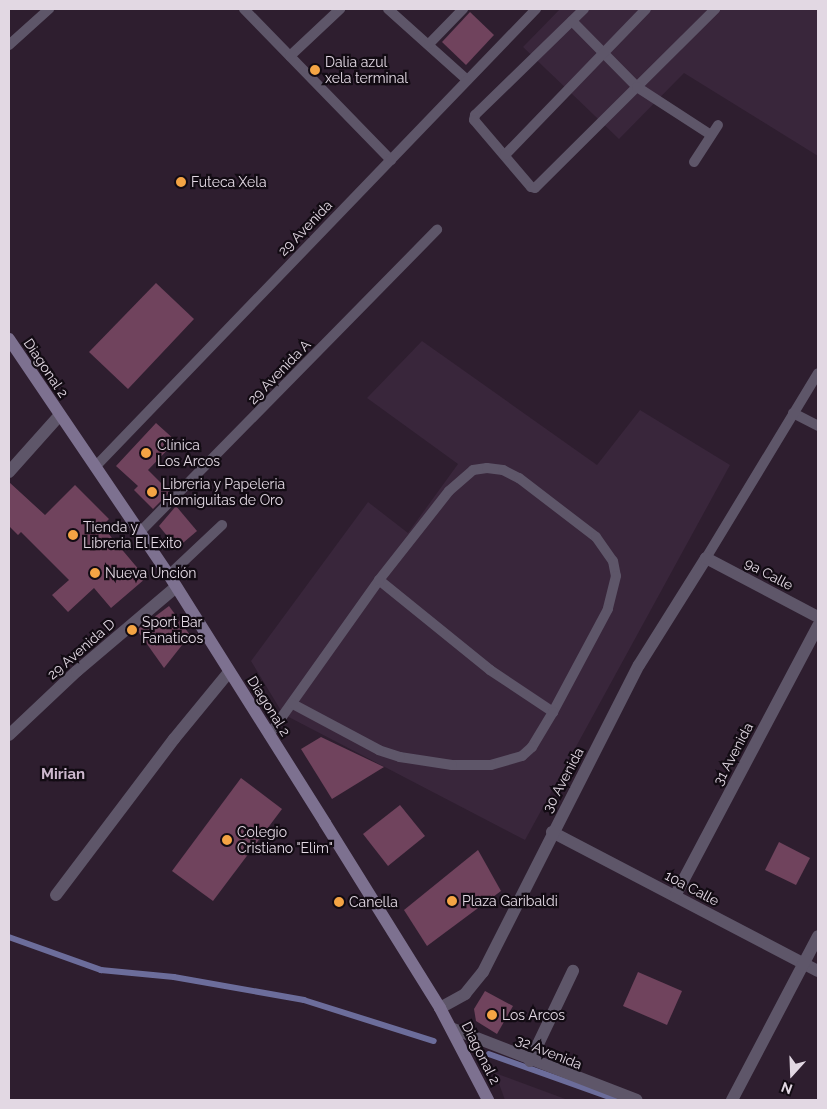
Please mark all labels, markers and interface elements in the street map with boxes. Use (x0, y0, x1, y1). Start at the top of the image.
place label: Dalia azul xela terminal (325, 54, 408, 86)
marker: Dalia azul xela terminal (309, 64, 321, 76)
place label: Futeca Xela (191, 174, 267, 190)
marker: Futeca Xela (175, 176, 187, 188)
street label: 29 Avenida (274, 197, 336, 259)
street label: Diagonal 2 (20, 335, 72, 401)
street label: 29 Avenida A (244, 336, 314, 408)
place label: Clínica Los Arcos (157, 437, 221, 470)
marker: Clínica Los Arcos (139, 446, 153, 460)
place label: Libreria y Papeleria Homiguitas de Oro (162, 476, 286, 508)
marker: Libreria y Papeleria Homiguitas de Oro (146, 486, 158, 498)
place label: Tienda y Libreria El Exito (83, 519, 182, 552)
marker: Tienda y Libreria El Exito (67, 529, 79, 541)
street label: 9a Calle (742, 554, 796, 594)
place label: Nueva Unción (105, 565, 197, 581)
marker: Nueva Unción (89, 567, 101, 579)
place label: Sport Bar Fanaticos (142, 614, 203, 646)
street label: 29 Avenida D (44, 615, 118, 683)
marker: Sport Bar Fanaticos (126, 624, 138, 636)
street label: Diagonal 2 (244, 673, 294, 739)
street label: 31 Avenida (709, 720, 757, 788)
street label: 30 Avenida (539, 744, 587, 816)
district label: Mirian (41, 766, 85, 784)
place label: Colegio Cristiano "Elim" (237, 824, 333, 856)
marker: Colegio Cristiano "Elim" (221, 834, 233, 846)
street label: 10a Calle (662, 867, 722, 909)
place label: Plaza Garibaldi (462, 893, 558, 909)
place label: Canella (349, 894, 398, 910)
marker: Plaza Garibaldi (446, 895, 458, 907)
marker: Canella (333, 896, 345, 908)
place label: Los Arcos (502, 1007, 566, 1023)
marker: Los Arcos (486, 1009, 498, 1021)
street label: Diagonal 2 (458, 1019, 504, 1087)
street label: 32 Avenida (513, 1031, 585, 1073)
north arrow (767, 1049, 817, 1099)
text: N (779, 1079, 795, 1097)

